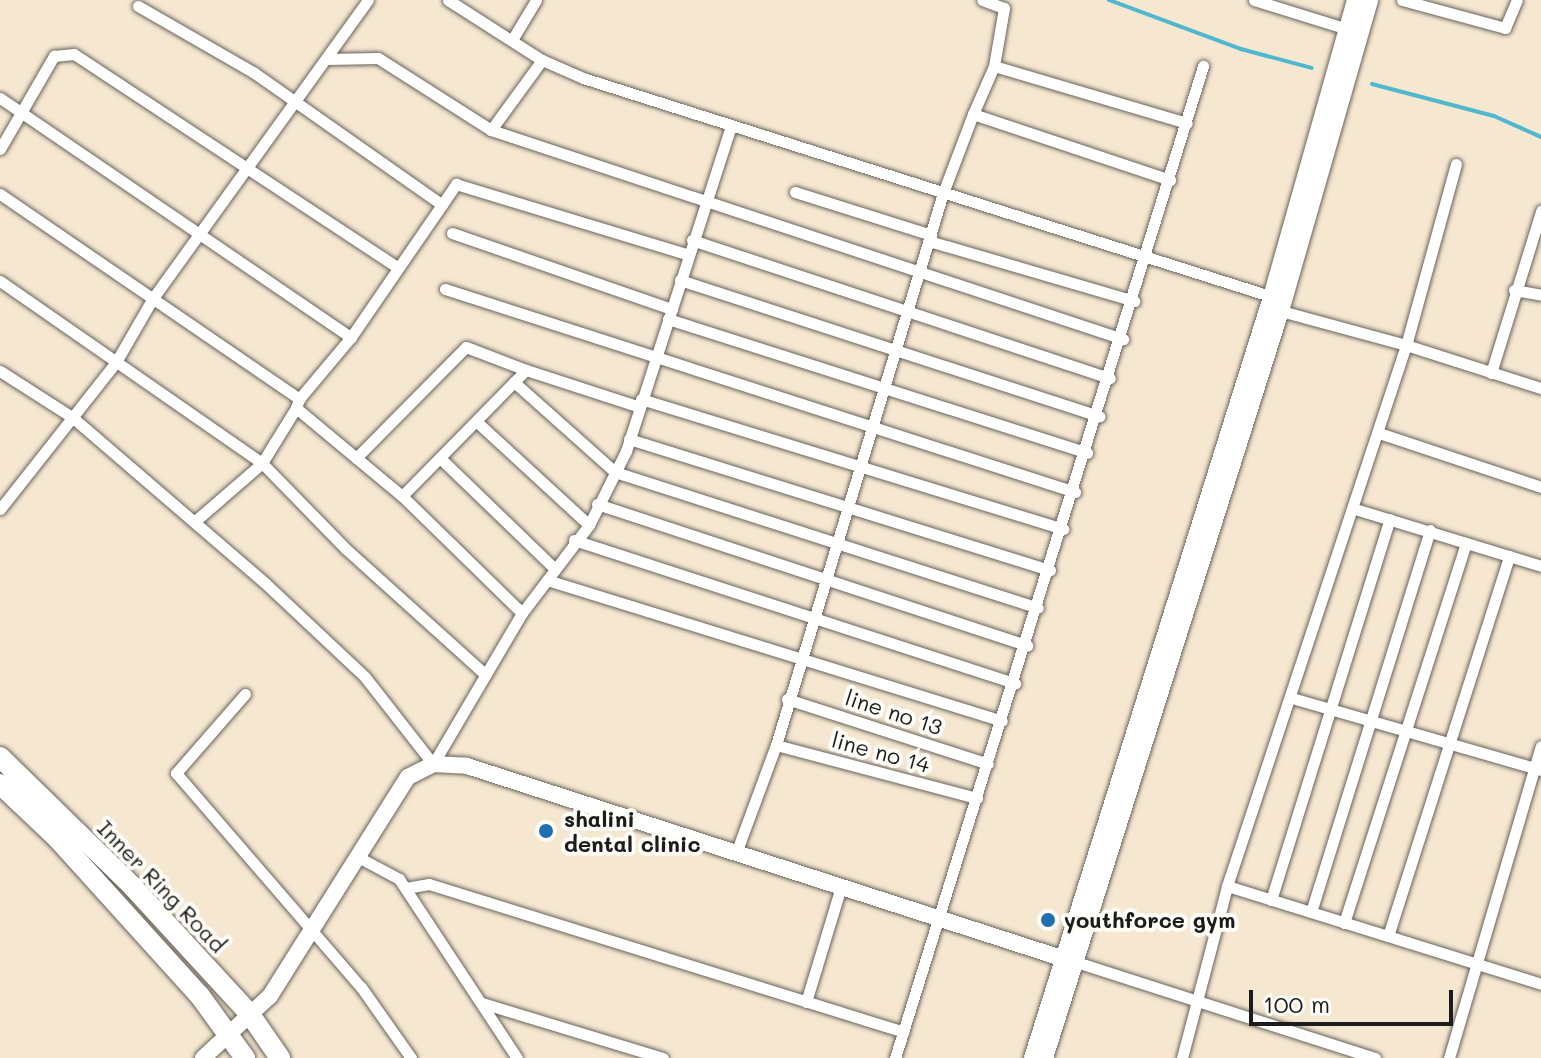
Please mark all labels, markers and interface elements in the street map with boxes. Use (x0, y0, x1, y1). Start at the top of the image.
street label: line no 13 (842, 684, 946, 740)
street label: line no 14 (829, 726, 933, 778)
place label: shalini dental clinic (564, 805, 701, 856)
street label: Inner Ring Road (92, 814, 232, 958)
marker: shalini dental clinic (535, 820, 557, 842)
place label: youthforce gym (1064, 907, 1235, 933)
marker: youthforce gym (1039, 911, 1057, 929)
scale bar (1253, 974, 1457, 1024)
text: 100 m (1263, 988, 1330, 1019)

